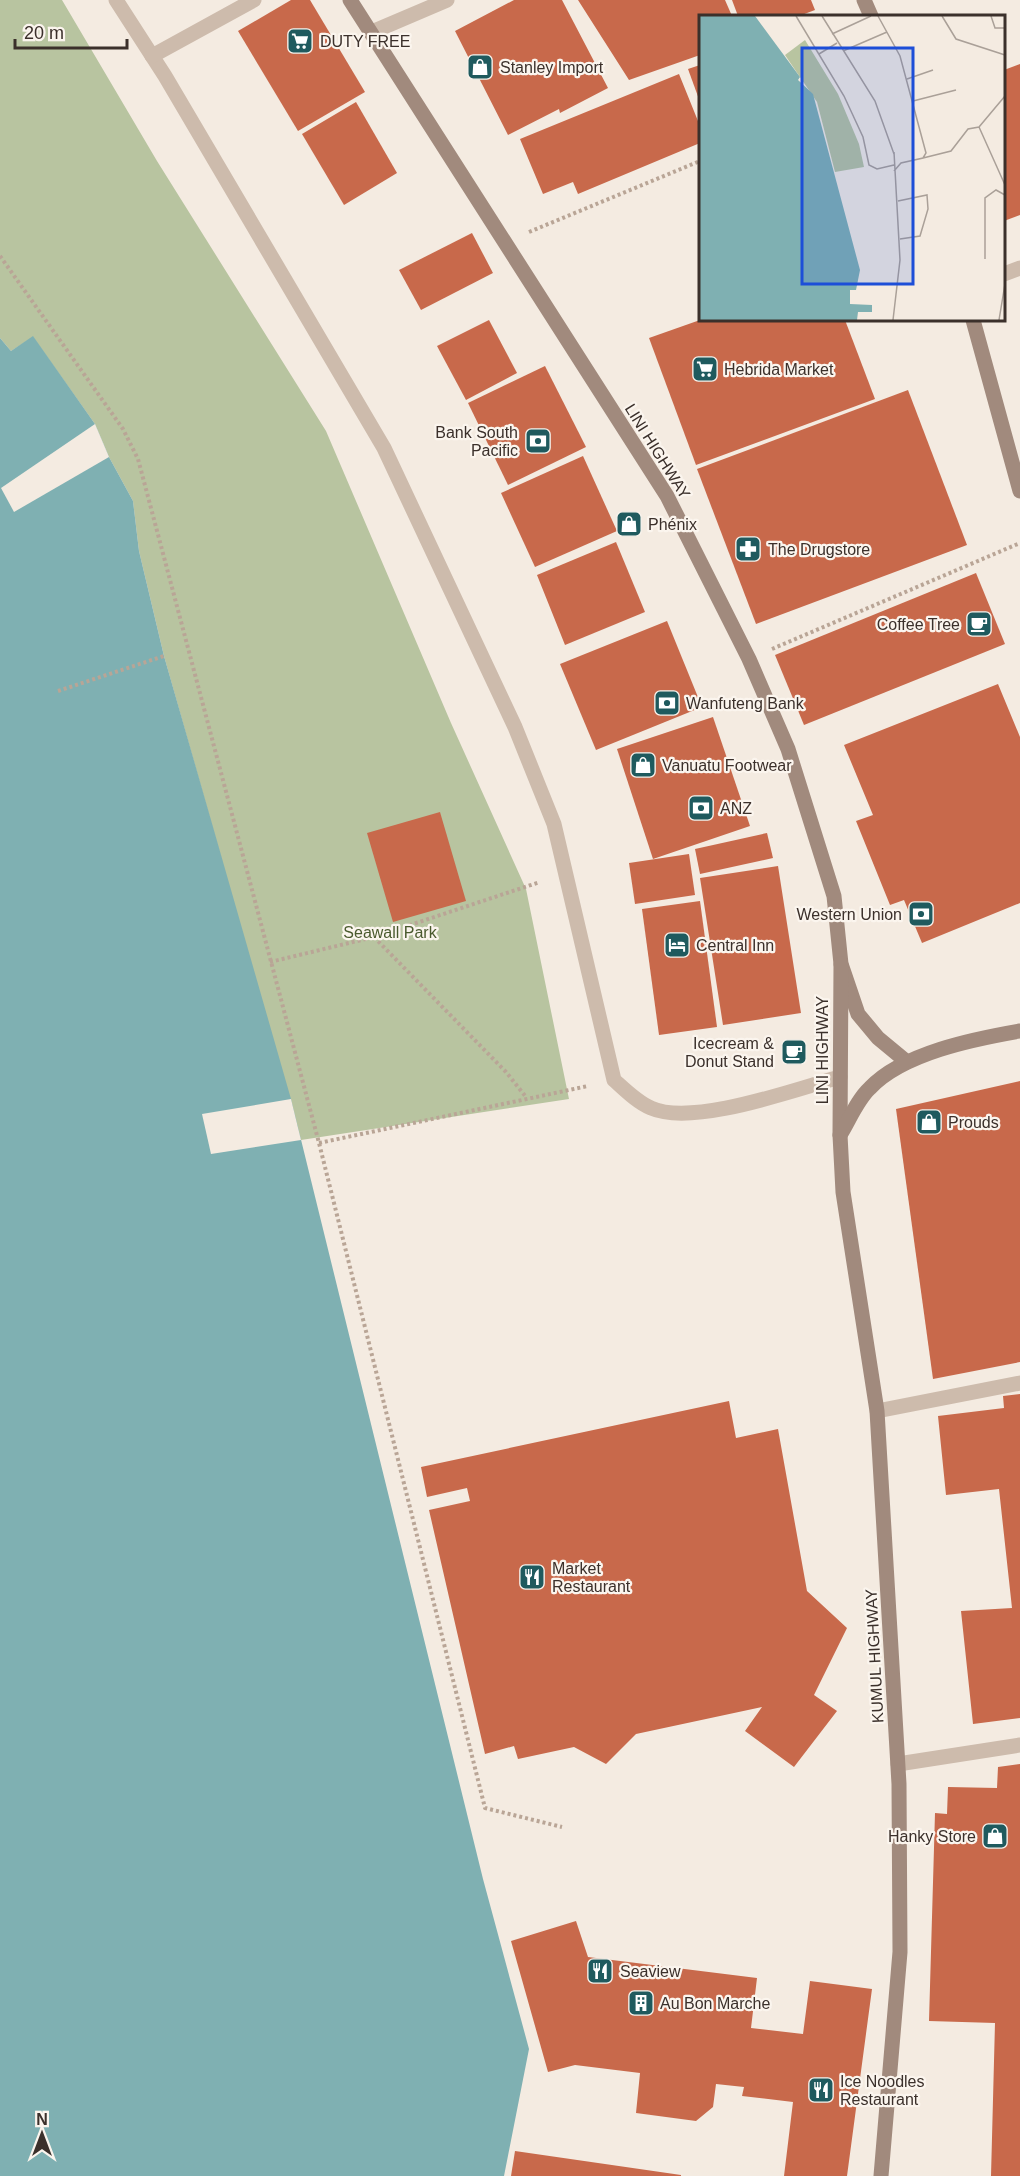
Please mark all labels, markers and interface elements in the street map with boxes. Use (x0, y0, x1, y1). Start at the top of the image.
scale bar (15, 12, 128, 50)
inset map (699, 15, 1005, 321)
text: 20 m (24, 23, 64, 43)
supermarket icon: DUTY FREE (285, 26, 315, 56)
place label: DUTY FREE (320, 33, 410, 50)
shop icon: Stanley Import (465, 52, 495, 82)
place label: Stanley Import (500, 59, 604, 76)
supermarket icon: Hebrida Market (690, 354, 720, 384)
place label: Hebrida Market (724, 361, 834, 378)
street label: LINI HIGHWAY (622, 401, 694, 502)
place label: Bank South Pacific (435, 424, 518, 459)
bank icon: Bank South Pacific (523, 426, 553, 456)
shop icon: Phénix (614, 509, 644, 539)
place label: Phénix (648, 516, 697, 533)
pharmacy icon: The Drugstore (733, 534, 763, 564)
place label: The Drugstore (768, 541, 870, 558)
cafe icon: Coffee Tree (964, 609, 994, 639)
place label: Coffee Tree (877, 616, 960, 633)
bank icon: Wanfuteng Bank (652, 688, 682, 718)
place label: Wanfuteng Bank (686, 695, 805, 712)
shop icon: Vanuatu Footwear (628, 750, 658, 780)
place label: Vanuatu Footwear (662, 757, 792, 774)
bank icon: ANZ (686, 793, 716, 823)
place label: ANZ (720, 800, 752, 817)
bank icon: Western Union (906, 899, 936, 929)
place label: Western Union (796, 906, 902, 923)
park label: Seawall Park (343, 924, 438, 941)
hotel icon: Central Inn (662, 930, 692, 960)
place label: Central Inn (696, 937, 774, 954)
street label: LINI HIGHWAY (814, 995, 831, 1104)
place label: Icecream & Donut Stand (685, 1035, 774, 1070)
cafe icon: Icecream & Donut Stand (779, 1037, 809, 1067)
shop icon: Prouds (914, 1107, 944, 1137)
place label: Prouds (948, 1114, 999, 1131)
place label: Market Restaurant (552, 1560, 631, 1595)
restaurant icon: Market Restaurant (517, 1562, 547, 1592)
street label: KUMUL HIGHWAY (862, 1588, 887, 1724)
shop icon: Hanky Store (980, 1821, 1010, 1851)
place label: Hanky Store (888, 1828, 976, 1845)
restaurant icon: Seaview (585, 1956, 615, 1986)
place label: Seaview (620, 1963, 681, 1980)
building icon: Au Bon Marche (626, 1988, 656, 2018)
place label: Au Bon Marche (660, 1995, 770, 2012)
place label: Ice Noodles Restaurant (840, 2073, 925, 2108)
restaurant icon: Ice Noodles Restaurant (806, 2075, 836, 2105)
north arrow (12, 2104, 72, 2164)
text: N (36, 2111, 48, 2128)

